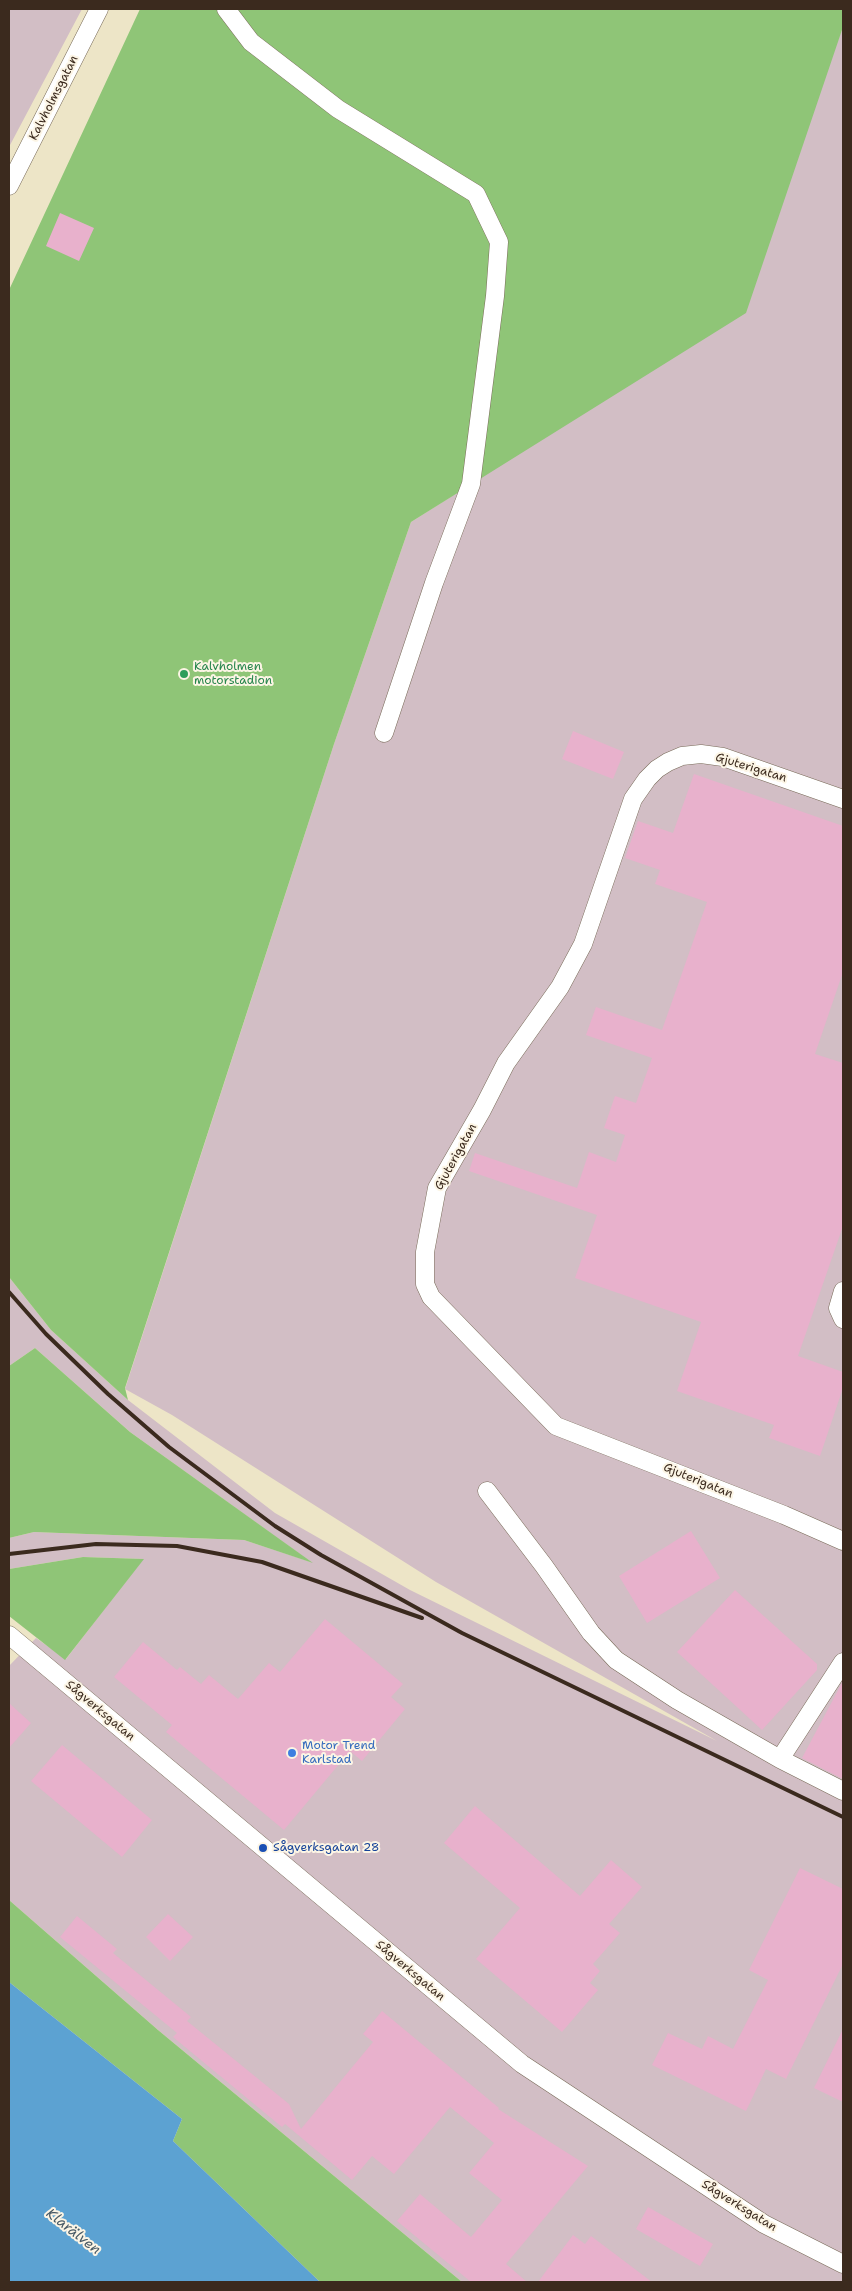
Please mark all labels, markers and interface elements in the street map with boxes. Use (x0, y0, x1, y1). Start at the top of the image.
street label: Kalvholmsgatan (26, 53, 82, 143)
place label: Kalvholmen motorstadion (194, 660, 272, 688)
marker: Kalvholmen motorstadion (178, 668, 190, 680)
street label: Gjuterigatan (714, 750, 788, 786)
street label: Gjuterigatan (432, 1121, 480, 1193)
street label: Gjuterigatan (661, 1461, 735, 1501)
street label: Sågverksgatan (62, 1678, 138, 1744)
place label: Motor Trend Karlstad (302, 1739, 375, 1767)
marker: Motor Trend Karlstad (286, 1747, 298, 1759)
place label: Sågverksgatan 28 (273, 1841, 379, 1855)
marker: Sågverksgatan 28 (257, 1842, 269, 1854)
street label: Sågverksgatan (372, 1938, 448, 2004)
street label: Sågverksgatan (699, 2177, 779, 2235)
water label: Klarälven (42, 2205, 104, 2259)

